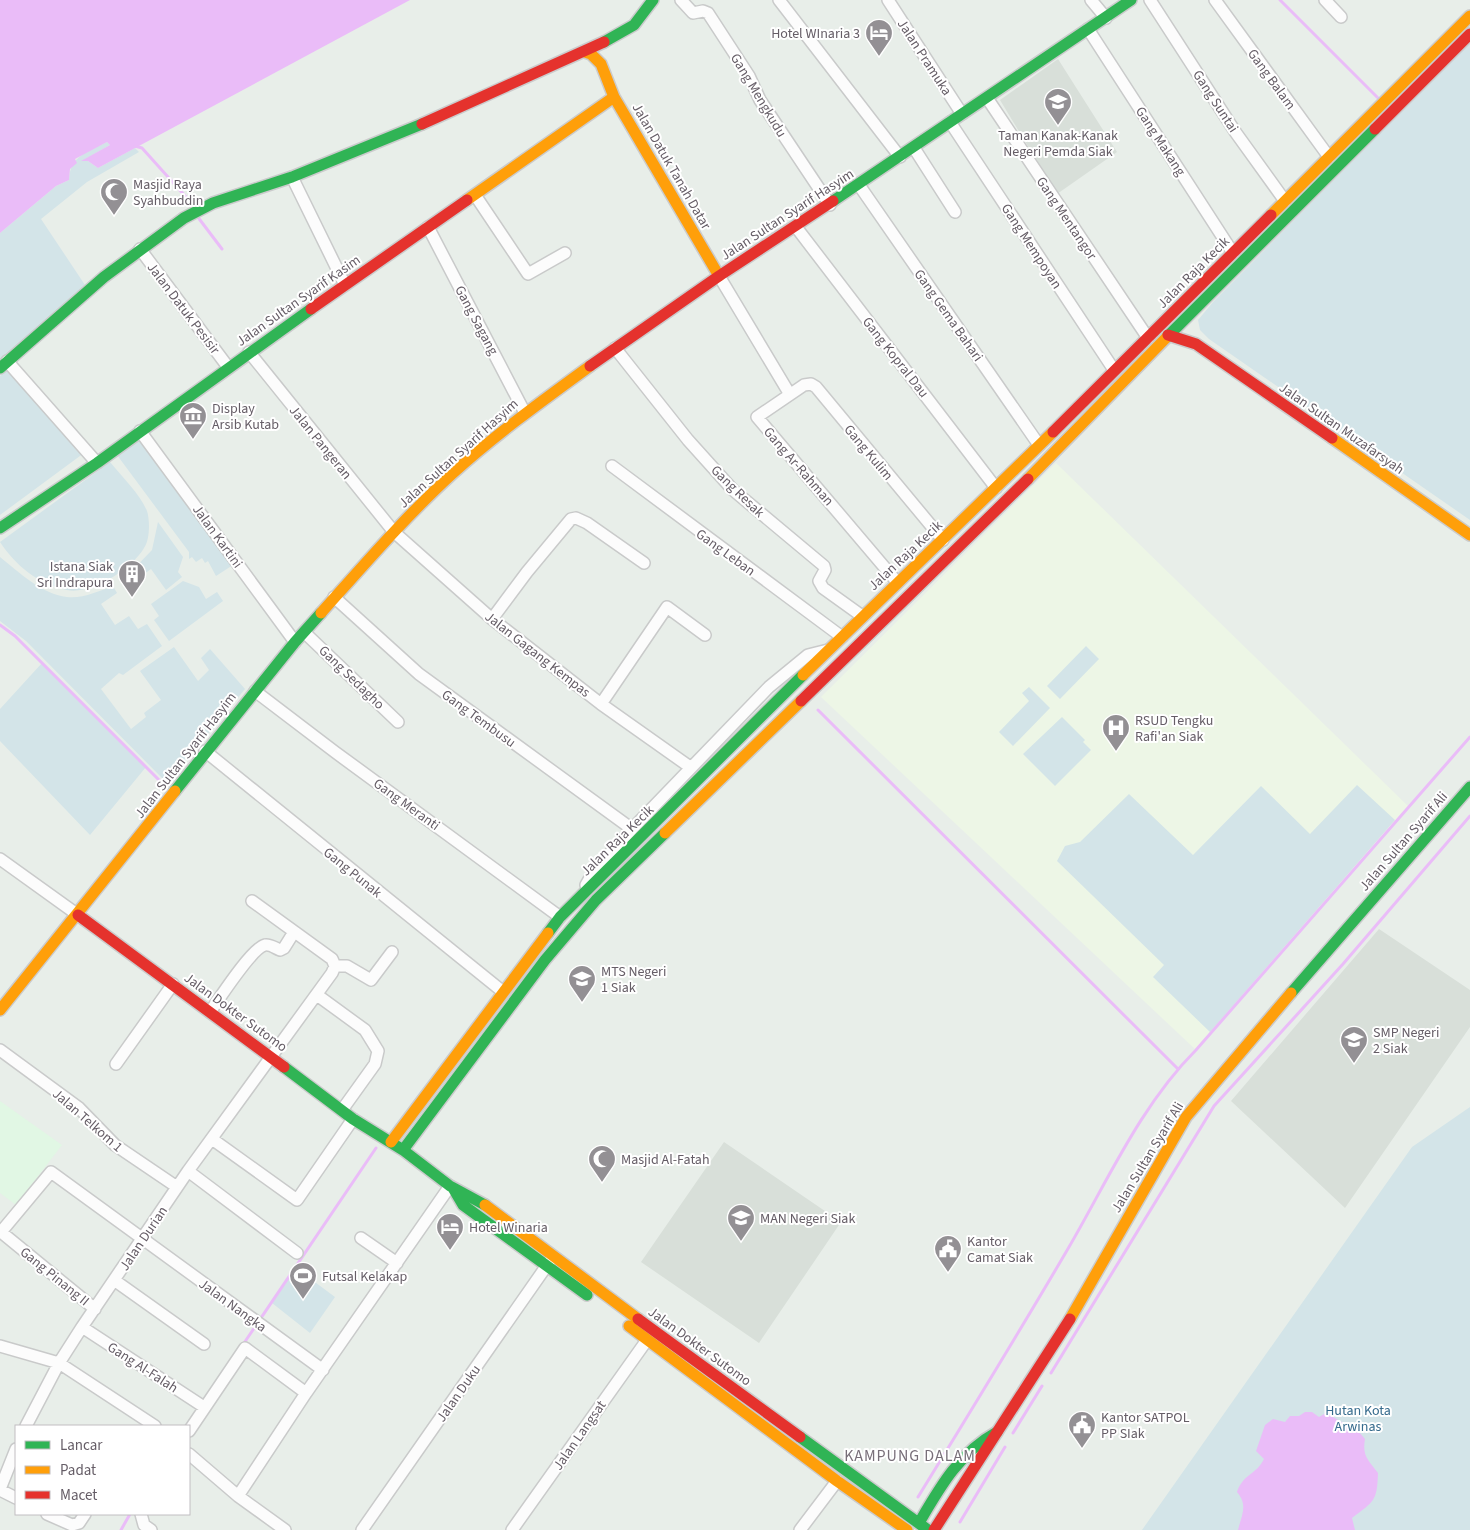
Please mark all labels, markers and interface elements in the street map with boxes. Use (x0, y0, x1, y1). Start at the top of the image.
street label: Jalan Pramuka (892, 15, 956, 100)
hotel icon: Hotel WInaria 3 (864, 18, 894, 57)
place label: Hotel WInaria 3 (771, 24, 860, 44)
street label: Gang Balam (1242, 45, 1300, 114)
street label: Gang Mengkudu (725, 50, 791, 141)
street label: Gang Suntai (1187, 66, 1243, 137)
school or university icon: Taman Kanak-Kanak Negeri Pemda Siak (1043, 87, 1073, 126)
street label: Jalan Datuk Tanah Datar (627, 100, 716, 233)
street label: Gang Makang (1130, 103, 1190, 180)
place label: Taman Kanak-Kanak Negeri Pemda Siak (998, 126, 1118, 162)
street label: Jalan Sultan Syarif Hasyim (717, 164, 858, 265)
street label: Gang Mentangor (1031, 173, 1102, 264)
place label: Masjid Raya Syahbuddin (133, 175, 203, 211)
mosque icon: Masjid Raya Syahbuddin (99, 177, 129, 216)
street label: Gang Mempoyan (996, 200, 1066, 293)
street label: Jalan Raja Kecik (1153, 232, 1234, 313)
street label: Jalan Sultan Syarif Kasim (232, 250, 365, 351)
street label: Jalan Datuk Pesisir (142, 258, 224, 359)
street label: Gang Gema Bahari (909, 265, 987, 366)
street label: Gang Sagang (449, 282, 503, 359)
street label: Gang Kopral Dau (857, 313, 933, 402)
street label: Jalan Sultan Muzafarsyah (1275, 378, 1408, 480)
street label: Jalan Sultan Syarif Hasyim (394, 394, 523, 513)
place label: Display Arsib Kutab (212, 399, 279, 435)
museum icon: Display Arsib Kutab (178, 401, 208, 440)
street label: Jalan Pangeran (284, 401, 356, 484)
street label: Gang Kulim (839, 420, 898, 485)
street label: Gang Ar-Rahman (758, 423, 838, 510)
street label: Gang Resak (706, 461, 769, 523)
street label: Jalan Kartini (187, 501, 247, 572)
street label: Jalan Raja Kecik (864, 516, 947, 595)
street label: Gang Leban (692, 524, 759, 581)
place label: Istana Siak Sri Indrapura (37, 557, 113, 593)
building icon: Istana Siak Sri Indrapura (117, 559, 147, 598)
street label: Jalan Gagang Kempas (480, 607, 594, 702)
street label: Gang Sedagho (314, 641, 389, 714)
street label: Gang Tembusu (437, 685, 520, 753)
street label: Jalan Sultan Syarif Hasyim (130, 688, 241, 823)
place label: RSUD Tengku Rafi'an Siak (1135, 711, 1213, 747)
hospital icon: RSUD Tengku Rafi'an Siak (1101, 713, 1131, 752)
street label: Gang Meranti (369, 774, 444, 836)
street label: Jalan Sultan Syarif Ali (1355, 788, 1453, 896)
street label: Jalan Raja Kecik (577, 801, 659, 881)
street label: Gang Punak (319, 843, 386, 903)
place label: MTS Negeri 1 Siak (601, 962, 666, 998)
school or university icon: MTS Negeri 1 Siak (567, 964, 597, 1003)
street label: Jalan Dokter Sutomo (180, 968, 291, 1057)
place label: SMP Negeri 2 Siak (1373, 1023, 1439, 1059)
school or university icon: SMP Negeri 2 Siak (1339, 1025, 1369, 1064)
street label: Jalan Telkom 1 (48, 1084, 127, 1157)
street label: Jalan Sultan Syarif Ali (1107, 1098, 1189, 1217)
mosque icon: Masjid Al-Fatah (587, 1144, 617, 1183)
place label: Masjid Al-Fatah (621, 1150, 710, 1170)
street label: Jalan Durian (115, 1202, 173, 1275)
school or university icon: MAN Negeri Siak (726, 1203, 756, 1242)
place label: MAN Negeri Siak (760, 1209, 855, 1229)
hotel icon: Hotel Winaria (435, 1212, 465, 1251)
place label: Hotel Winaria (469, 1218, 548, 1238)
place label: Kantor Camat Siak (967, 1232, 1033, 1268)
public building icon: Kantor Camat Siak (933, 1234, 963, 1273)
street label: Gang Pinang II (15, 1243, 93, 1311)
sports icon: Futsal Kelakap (288, 1261, 318, 1300)
place label: Futsal Kelakap (322, 1267, 408, 1287)
street label: Jalan Nangka (194, 1274, 270, 1337)
street label: Jalan Dokter Sutomo (644, 1302, 755, 1391)
street label: Gang Al-Falah (103, 1338, 182, 1398)
street label: Jalan Duku (432, 1361, 486, 1426)
street label: Jalan Langsat (548, 1396, 611, 1474)
park label: Hutan Kota Arwinas (1325, 1401, 1391, 1437)
place label: Kantor SATPOL PP SIak (1101, 1408, 1190, 1444)
public building icon: Kantor SATPOL PP SIak (1067, 1410, 1097, 1449)
legend (15, 1425, 190, 1515)
text: Lancar (60, 1435, 103, 1456)
district label: KAMPUNG DALAM (844, 1445, 976, 1467)
text: Padat (60, 1460, 96, 1481)
text: Macet (60, 1485, 97, 1506)

